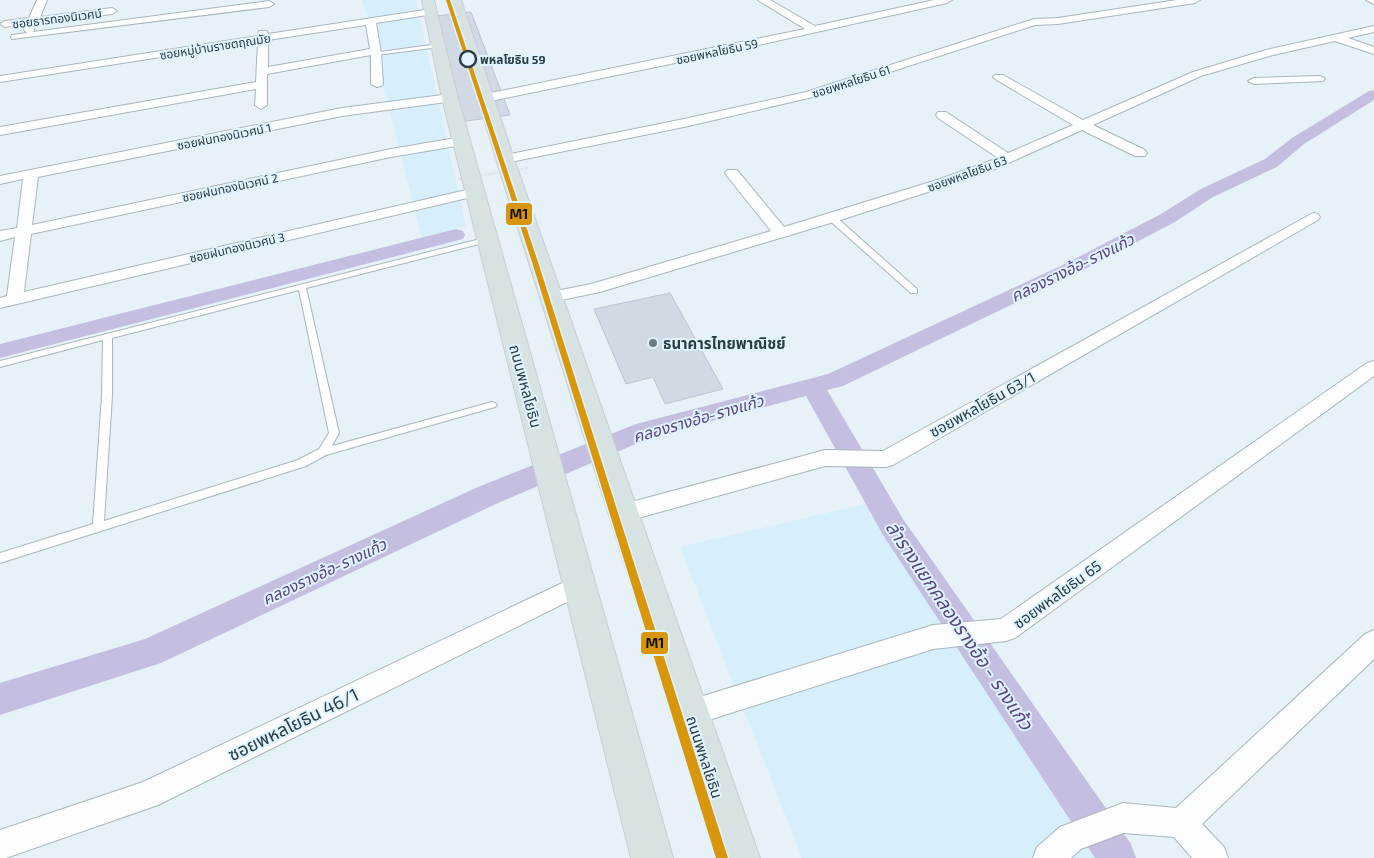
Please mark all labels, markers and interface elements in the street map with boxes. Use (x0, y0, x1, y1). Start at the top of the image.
street label: ซอยธารทองนิเวศน์ (11, 6, 103, 30)
street label: ซอยหมู่บ้านราชตฤณมัย (159, 30, 272, 63)
street label: ซอยพหลโยธิน 59 (675, 35, 759, 67)
marker: พหลโยธิน 59 (459, 50, 477, 68)
place label: พหลโยธิน 59 (480, 52, 546, 66)
street label: ซอยพหลโยธิน 61 (810, 62, 892, 100)
street label: ซอยฝนทองนิเวศน์ 1 (176, 120, 272, 152)
street label: ซอยพหลโยธิน 63 (925, 152, 1009, 194)
street label: ซอยฝนทองนิเวศน์ 2 (181, 170, 279, 204)
line badge: M1 (505, 202, 533, 226)
text: M1 (510, 205, 528, 222)
water label: คลองรางอ้อ-รางแก้ว (1007, 228, 1138, 305)
street label: ซอยฝนทองนิเวศน์ 3 (188, 229, 286, 265)
place label: ธนาคารไทยพาณิชย์ (663, 334, 786, 352)
marker: ธนาคารไทยพาณิชย์ (647, 337, 659, 349)
street label: ถนนพหลโยธิน (506, 342, 546, 430)
street label: ซอยพหลโยธิน 63/1 (926, 368, 1038, 440)
water label: คลองรางอ้อ-รางแก้ว (631, 390, 766, 446)
water label: ลำรางแยกคลองรางอ้อ - รางแก้ว (881, 516, 1039, 734)
water label: คลองรางอ้อ-รางแก้ว (259, 533, 390, 608)
street label: ซอยพหลโยธิน 65 (1010, 556, 1104, 632)
line badge: M1 (640, 631, 669, 655)
text: M1 (646, 634, 664, 651)
street label: ซอยพหลโยธิน 46/1 (224, 683, 362, 765)
street label: ถนนพหลโยธิน (683, 713, 727, 801)

